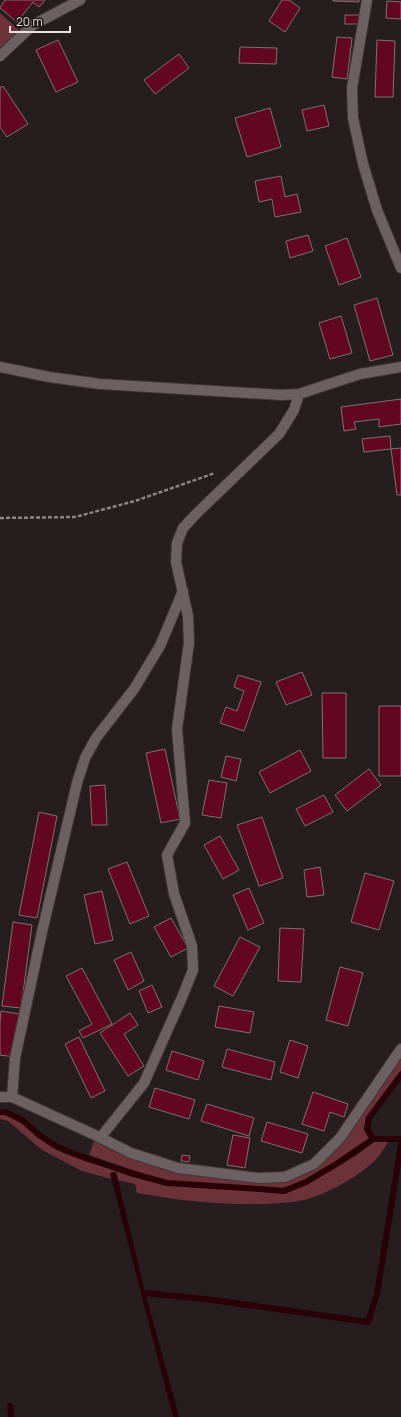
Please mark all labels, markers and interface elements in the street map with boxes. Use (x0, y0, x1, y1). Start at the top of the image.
scale bar (10, 8, 70, 34)
text: 20 m (16, 13, 43, 30)

